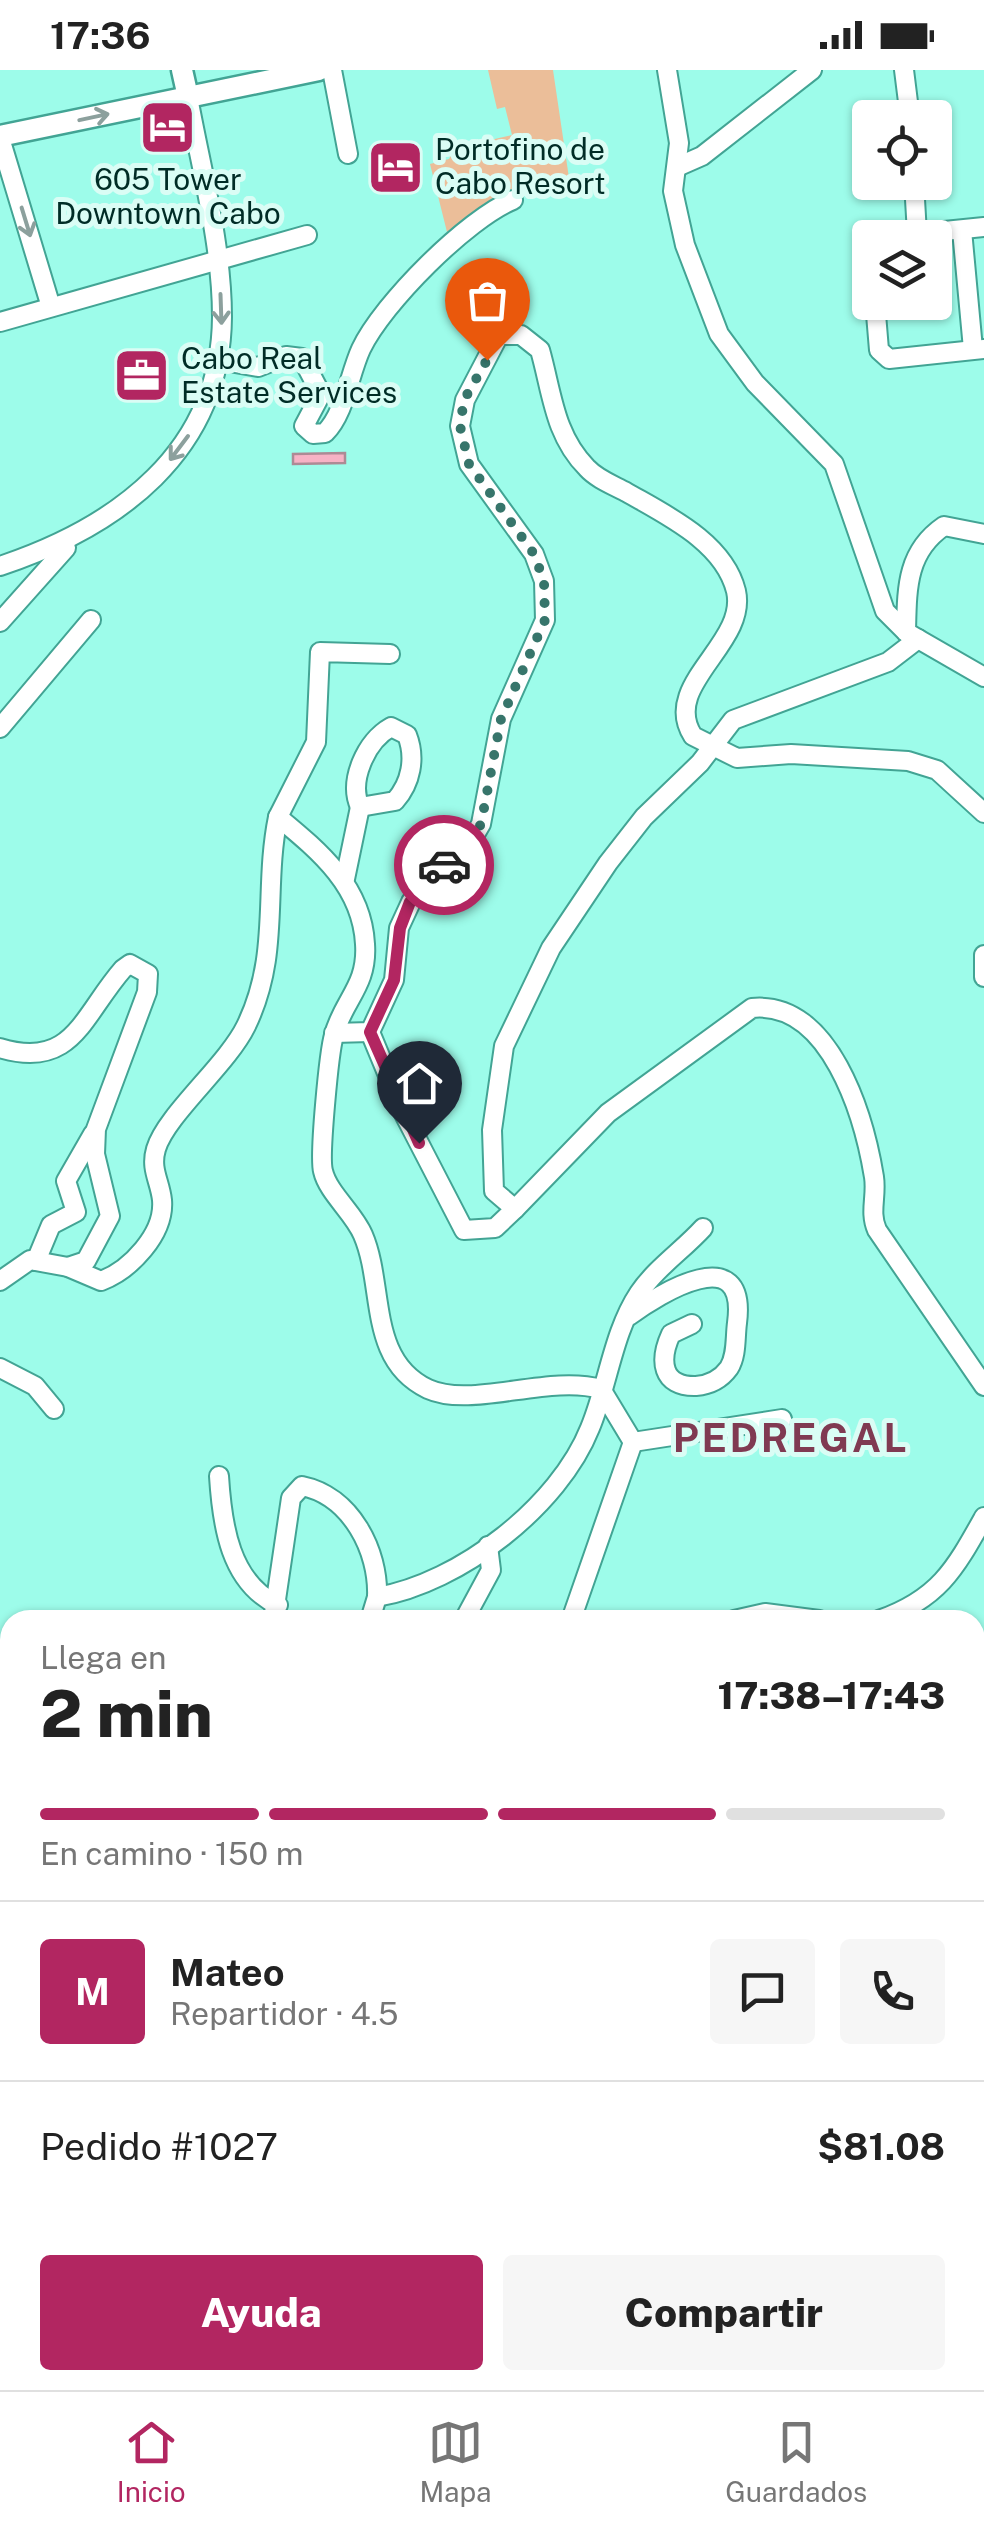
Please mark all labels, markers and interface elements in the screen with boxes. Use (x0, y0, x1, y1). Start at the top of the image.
text: 17:36 (50, 13, 151, 58)
hotel icon: 605 Tower Downtown Cabo (138, 97, 198, 157)
map controls (852, 100, 952, 320)
button: locate (852, 100, 952, 200)
one-way arrow (77, 106, 109, 125)
place label: Portofino de Cabo Resort (435, 131, 606, 201)
hotel icon: Portofino de Cabo Resort (366, 137, 426, 197)
place label: 605 Tower Downtown Cabo (55, 161, 281, 231)
one-way arrow (18, 206, 36, 238)
button: layers (852, 220, 952, 320)
pin (445, 258, 530, 361)
icon: bag (460, 273, 515, 328)
one-way arrow (211, 292, 230, 324)
place label: Cabo Real Estate Services (181, 340, 397, 410)
office icon: Cabo Real Estate Services (112, 346, 172, 406)
one-way arrow (168, 434, 189, 461)
courier (394, 815, 494, 915)
icon: car (417, 838, 472, 893)
pin (377, 1041, 462, 1144)
icon: home (392, 1056, 447, 1111)
district label: PEDREGAL (673, 1414, 909, 1461)
text: Llega en (40, 1639, 166, 1676)
text: 17:38–17:43 (718, 1673, 945, 1718)
text: 2 min (40, 1675, 213, 1752)
text: En camino · 150 m (40, 1835, 304, 1872)
button: chat (710, 1939, 815, 2044)
button: phone (840, 1939, 945, 2044)
text: Mateo (170, 1950, 285, 1995)
text: M (75, 1969, 110, 2014)
text: Repartidor · 4.5 (170, 1995, 398, 2032)
text: Pedido #1027 (40, 2124, 278, 2169)
text: $81.08 (817, 2124, 945, 2169)
button: Ayuda (40, 2255, 483, 2370)
button: Compartir (503, 2255, 945, 2370)
tab: Inicio (117, 2415, 186, 2508)
tab: Mapa (419, 2415, 492, 2508)
tab: Guardados (725, 2415, 867, 2508)

